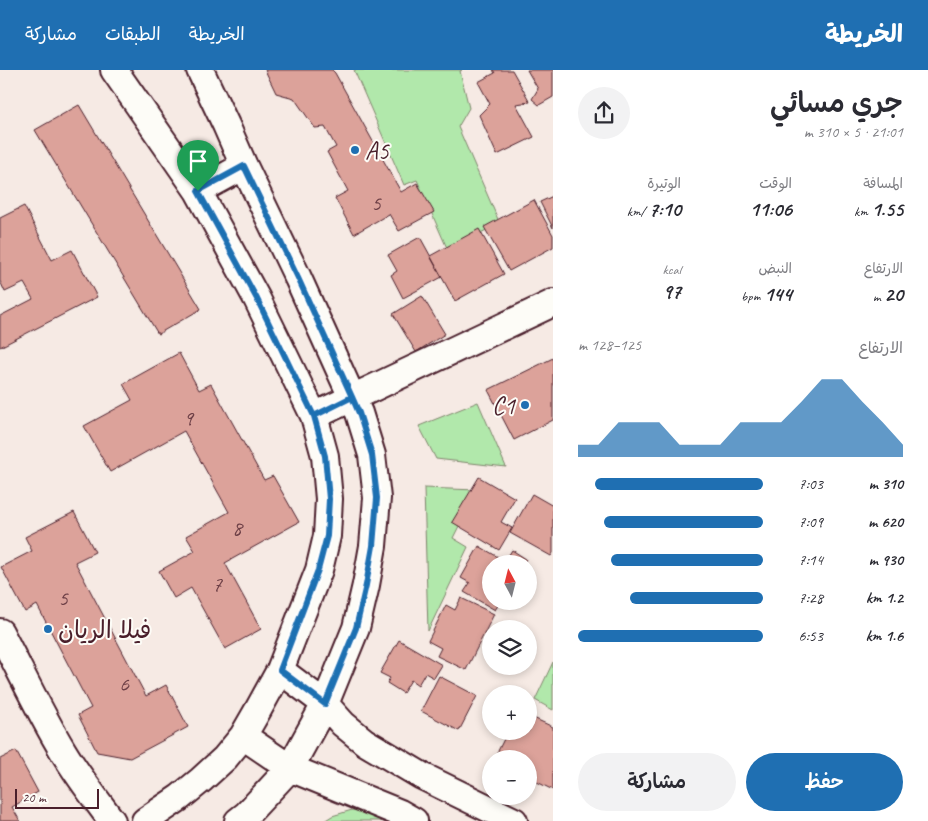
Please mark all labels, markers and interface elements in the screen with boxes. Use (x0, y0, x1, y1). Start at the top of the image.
text: الخريطة (825, 19, 903, 49)
text: مشاركة (25, 23, 77, 45)
text: الطبقات (105, 23, 161, 45)
text: الخريطة (189, 23, 245, 45)
text: جري مسائي (770, 85, 903, 120)
button: share (578, 87, 630, 139)
text: 21:01 · 5 × 310 m (804, 122, 903, 142)
place label: A5 (365, 135, 391, 167)
pin (177, 140, 219, 191)
marker: A5 (349, 144, 361, 156)
icon: arrive (184, 147, 212, 175)
text: الوتيرة (647, 175, 681, 192)
text: الوقت (759, 175, 792, 192)
text: المسافة (863, 175, 903, 192)
house number: 5 (371, 189, 382, 217)
text: 7:10 (649, 196, 681, 222)
text: 11:06 (750, 196, 792, 222)
text: 1.55 (871, 196, 903, 222)
text: /km (627, 203, 649, 220)
text: km (854, 203, 871, 220)
text: النبض (759, 260, 792, 277)
text: الارتفاع (864, 260, 903, 277)
text: kcal (662, 261, 681, 278)
text: 97 (662, 278, 681, 304)
text: 144 (764, 281, 792, 307)
text: 20 (884, 281, 903, 307)
text: bpm (741, 288, 764, 305)
text: m (873, 288, 884, 305)
text: 125–128 m (578, 335, 641, 355)
text: الارتفاع (858, 338, 903, 358)
place label: C1 (492, 390, 517, 422)
marker: C1 (519, 399, 531, 411)
house number: 9 (183, 404, 195, 432)
text: 7:03 (798, 474, 823, 494)
text: 310 m (868, 474, 903, 494)
text: 7:09 (798, 512, 823, 532)
text: 620 m (868, 512, 903, 532)
house number: 8 (232, 514, 244, 542)
text: 7:14 (798, 550, 823, 570)
text: 930 m (869, 550, 903, 570)
north arrow (482, 555, 538, 610)
map controls (482, 555, 537, 805)
house number: 7 (212, 570, 223, 598)
house number: 5 (58, 584, 69, 612)
text: 7:28 (798, 588, 823, 608)
text: 1.2 km (866, 588, 903, 608)
place label: فيلا الريان (58, 614, 151, 646)
button: layers (482, 620, 537, 675)
marker: فيلا الريان (42, 623, 54, 635)
text: 6:53 (798, 626, 823, 646)
text: 1.6 km (865, 626, 903, 646)
house number: 6 (119, 670, 130, 698)
button: + (482, 685, 537, 740)
button: − (482, 750, 537, 805)
button: مشاركة (578, 753, 736, 811)
button: حفظ (746, 753, 903, 811)
scale bar (15, 786, 99, 809)
text: 20 m (22, 789, 46, 806)

